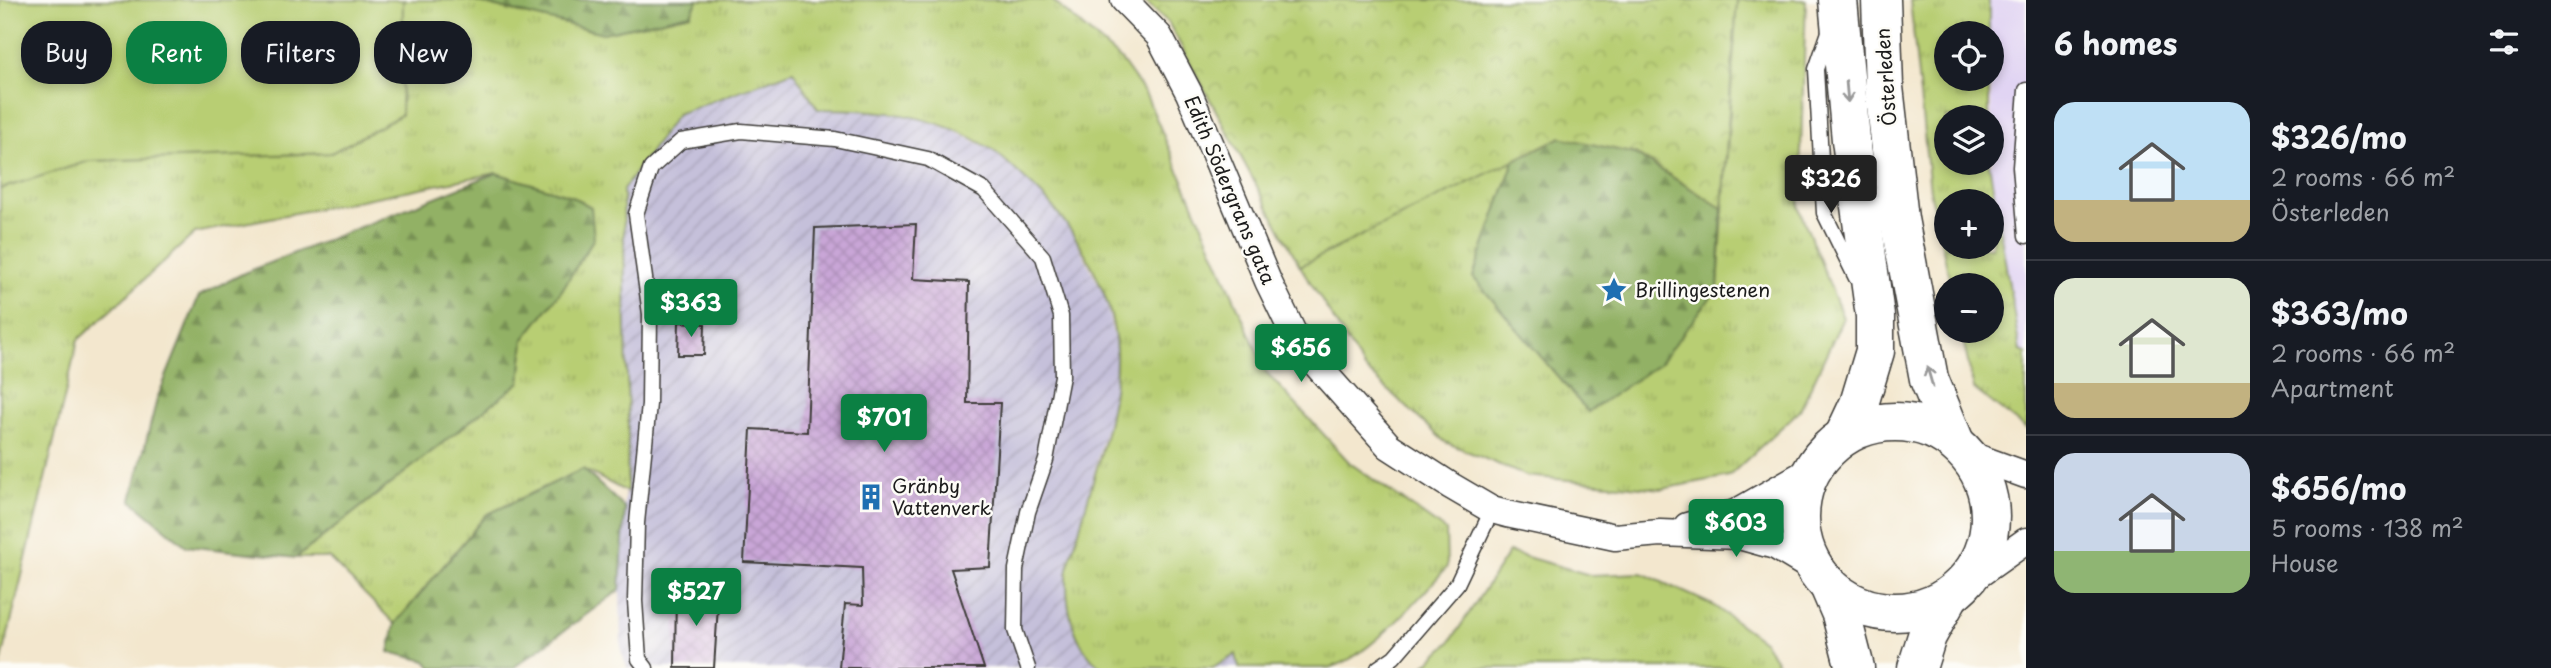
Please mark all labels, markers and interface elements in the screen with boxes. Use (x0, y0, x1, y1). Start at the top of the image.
text: 6 homes (2054, 20, 2177, 65)
chip: Buy (21, 21, 112, 84)
chip: Rent (126, 21, 227, 84)
chip: Filters (241, 21, 360, 84)
chip: New (374, 21, 472, 84)
map controls (1934, 21, 2004, 343)
button: locate (1934, 21, 2004, 91)
icon: filters (2485, 23, 2523, 61)
street label: Österleden (1868, 27, 1902, 127)
one-way arrow (1841, 81, 1854, 103)
street label: Edith Södergrans gata (1178, 91, 1283, 288)
button: layers (1934, 105, 2004, 175)
text: $326/mo (2271, 114, 2407, 159)
icon: home (2110, 130, 2194, 214)
pin: $326 (1790, 156, 1872, 215)
text: 2 rooms · 66 m² (2271, 159, 2455, 194)
text: $326 (1801, 160, 1861, 195)
button: + (1934, 189, 2004, 259)
text: Österleden (2271, 194, 2390, 229)
button: − (1934, 273, 2004, 343)
place icon: Brillingestenen (1599, 275, 1629, 305)
place label: Brillingestenen (1635, 275, 1770, 303)
pin: $363 (650, 280, 732, 339)
text: $363 (660, 284, 722, 319)
text: $363/mo (2271, 290, 2408, 335)
icon: home (2110, 306, 2194, 390)
pin: $656 (1260, 324, 1342, 384)
text: $656 (1271, 329, 1331, 364)
text: 2 rooms · 66 m² (2271, 335, 2455, 370)
one-way arrow (1922, 366, 1935, 388)
text: Apartment (2271, 370, 2394, 405)
pin: $701 (843, 394, 925, 454)
text: $701 (857, 399, 911, 434)
text: $656/mo (2271, 465, 2406, 510)
place label: Gränby Vattenverk (892, 471, 992, 521)
icon: home (2110, 481, 2194, 565)
building icon: Gränby Vattenverk (856, 482, 886, 512)
pin: $603 (1695, 500, 1777, 559)
text: $603 (1705, 504, 1767, 539)
text: 5 rooms · 138 m² (2271, 510, 2464, 545)
text: House (2271, 545, 2338, 580)
pin: $527 (655, 568, 737, 628)
text: $527 (667, 573, 725, 608)

